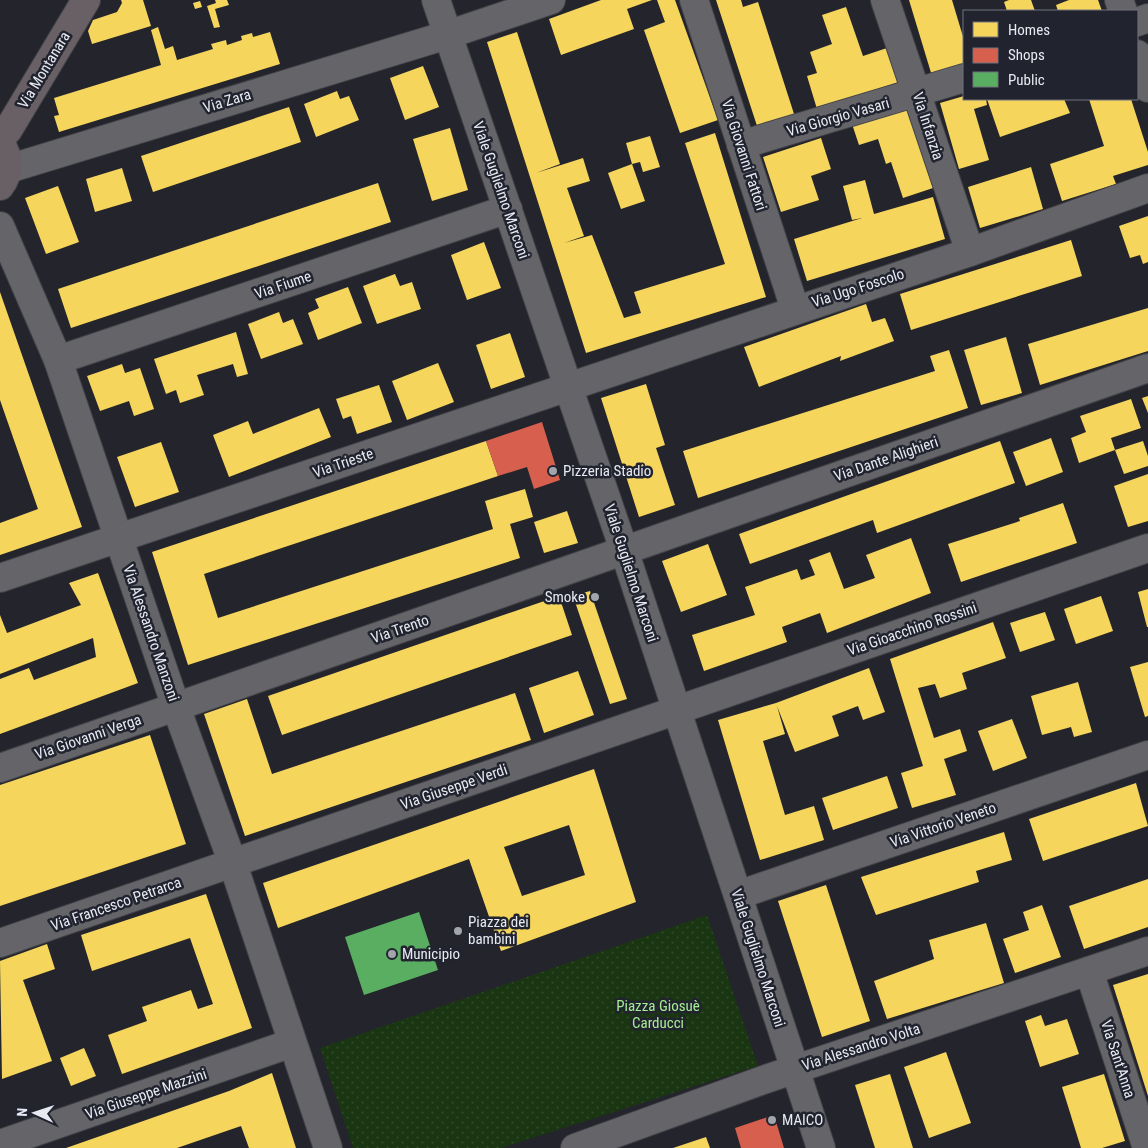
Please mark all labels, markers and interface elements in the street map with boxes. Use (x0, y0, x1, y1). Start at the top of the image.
legend (963, 10, 1138, 100)
text: Homes (1008, 21, 1050, 39)
street label: Via Montanara (14, 28, 74, 112)
text: Shops (1008, 46, 1045, 64)
text: Public (1008, 71, 1045, 89)
street label: Via Zara (201, 85, 253, 117)
street label: Via Infanzia (909, 90, 947, 162)
street label: Via Giorgio Vasari (785, 94, 891, 140)
street label: Via Giovanni Fattori (718, 97, 770, 213)
street label: Viale Guglielmo Marconi (469, 119, 533, 261)
street label: Via Ugo Foscolo (810, 265, 906, 311)
street label: Via Fiume (252, 267, 314, 303)
street label: Via Dante Alighieri (832, 433, 940, 485)
street label: Via Trieste (310, 444, 376, 482)
place label: Pizzeria Stadio (563, 462, 651, 480)
marker: Pizzeria Stadio (547, 465, 559, 477)
street label: Viale Guglielmo Marconi (600, 502, 662, 644)
street label: Via Alessandro Manzoni (119, 562, 183, 704)
place label: Smoke (545, 588, 585, 606)
marker: Smoke (589, 591, 601, 603)
street label: Via Gioacchino Rossini (845, 598, 979, 660)
street label: Via Trento (369, 611, 431, 647)
street label: Via Giovanni Verga (32, 710, 144, 764)
street label: Via Giuseppe Verdi (398, 760, 510, 814)
street label: Via Vittorio Veneto (888, 798, 998, 852)
street label: Via Francesco Petrarca (48, 873, 184, 935)
street label: Viale Guglielmo Marconi (727, 887, 789, 1029)
place label: Piazza dei bambini (468, 913, 529, 948)
marker: Piazza dei bambini (452, 925, 464, 937)
place label: Municipio (402, 945, 460, 963)
marker: Municipio (386, 948, 398, 960)
park label: Piazza Giosuè Carducci (616, 997, 700, 1032)
street label: Via Sant'Anna (1097, 1018, 1139, 1100)
street label: Via Alessandro Volta (800, 1019, 922, 1075)
street label: Via Giuseppe Mazzini (83, 1065, 209, 1123)
north arrow (10, 1088, 60, 1138)
text: N (14, 1108, 30, 1117)
place label: MAICO (782, 1111, 823, 1129)
marker: MAICO (766, 1114, 778, 1126)

